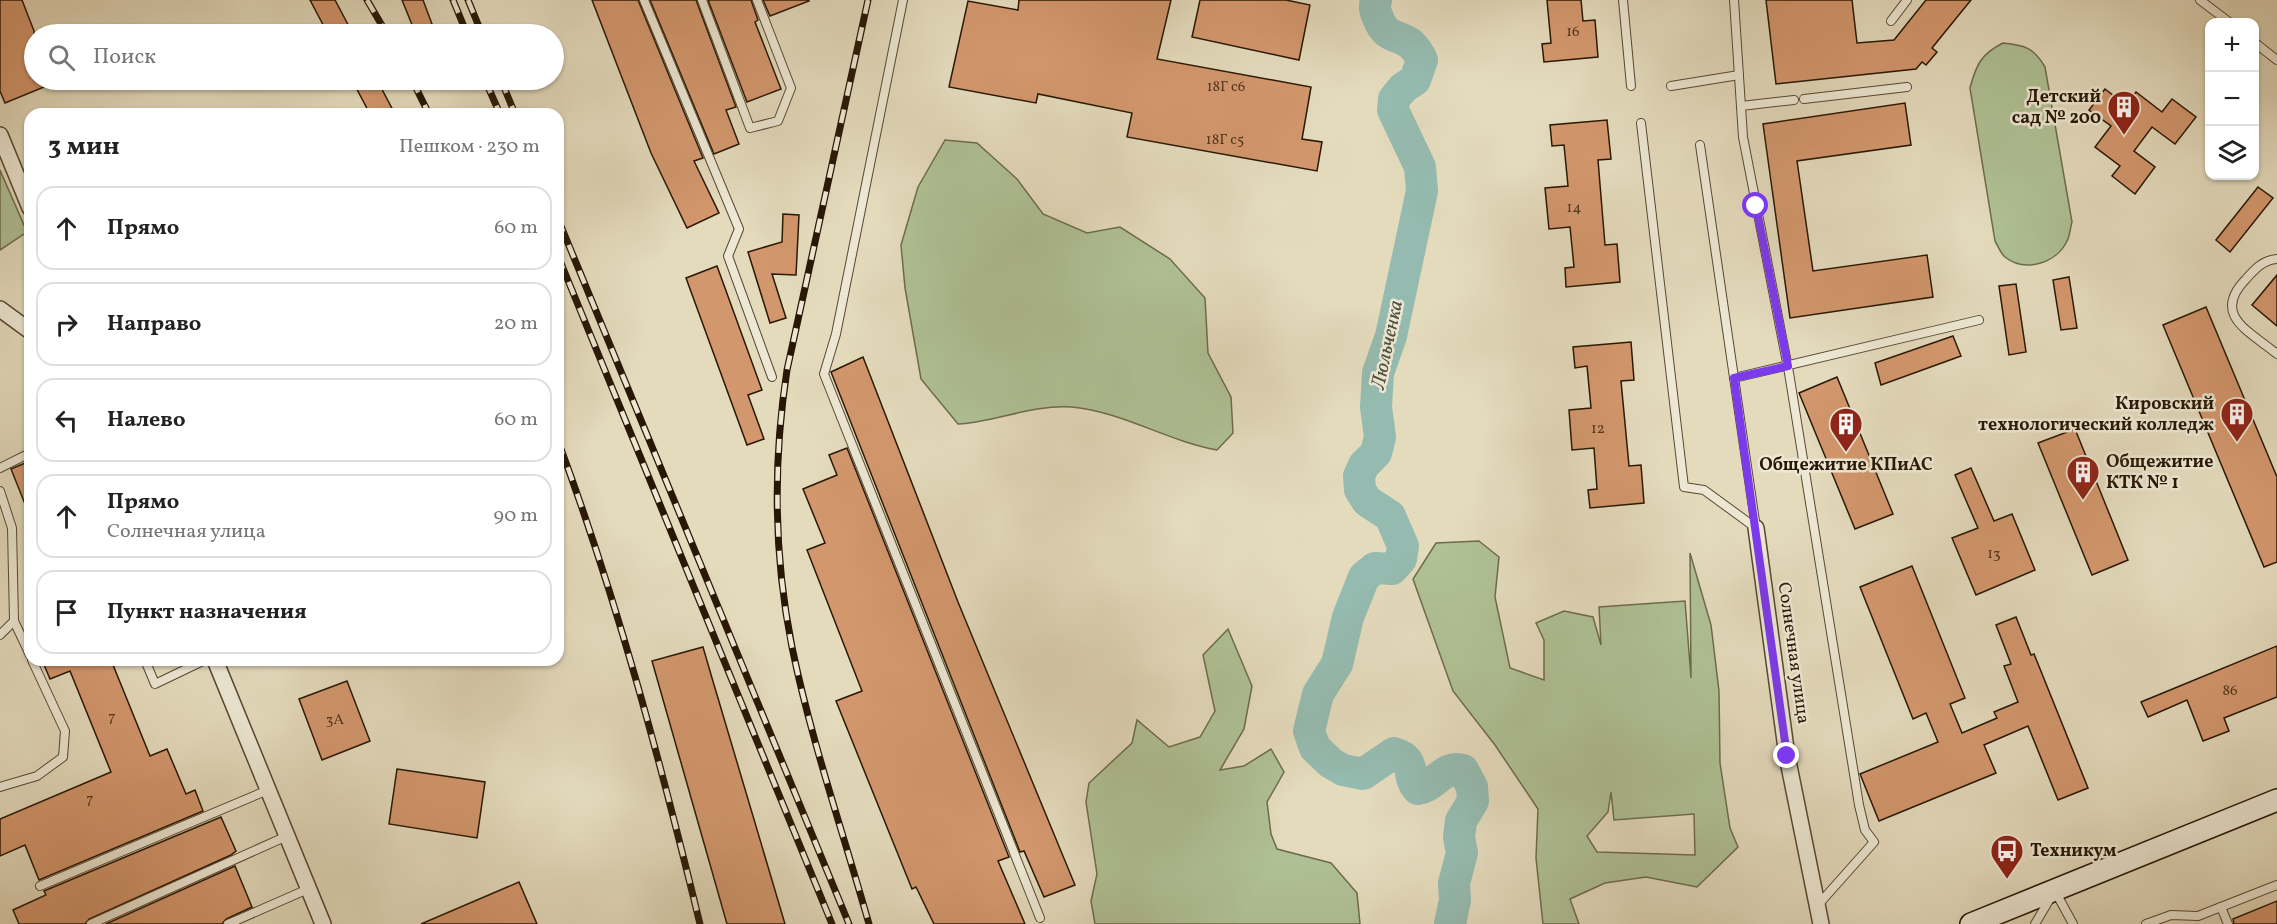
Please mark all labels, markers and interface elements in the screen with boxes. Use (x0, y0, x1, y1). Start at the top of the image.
map controls (2205, 18, 2259, 180)
button: + (2205, 18, 2259, 72)
house number: 16 (1566, 22, 1580, 43)
search box (24, 24, 564, 90)
icon: search (45, 41, 78, 74)
text: Поиск (93, 42, 156, 73)
button: − (2205, 72, 2259, 126)
house number: 18Г с6 (1207, 77, 1245, 98)
place label: Детский сад № 200 (2012, 85, 2101, 131)
building icon: Детский сад № 200 (2106, 89, 2142, 136)
button: layers (2205, 126, 2259, 180)
text: 3 мин (48, 129, 120, 165)
house number: 18Г с5 (1206, 130, 1244, 151)
text: Пешком · 230 m (399, 133, 540, 161)
route start (1742, 192, 1768, 218)
house number: 14 (1567, 198, 1581, 219)
icon: ahead (50, 212, 83, 245)
text: Прямо (107, 213, 179, 244)
text: 60 m (494, 214, 538, 242)
water label: Люльченка (1365, 298, 1411, 393)
icon: right (50, 308, 83, 341)
text: Направо (107, 309, 201, 340)
text: 20 m (494, 310, 538, 338)
place label: Кировский технологический колледж (1978, 392, 2214, 438)
building icon: Кировский технологический колледж (2219, 396, 2255, 443)
icon: left (50, 404, 83, 437)
text: Налево (107, 405, 186, 436)
text: 60 m (494, 406, 538, 434)
building icon: Общежитие КПиАС (1828, 406, 1864, 453)
house number: 12 (1591, 419, 1605, 440)
place label: Общежитие КТК № 1 (2106, 450, 2213, 496)
place label: Общежитие КПиАС (1759, 453, 1933, 478)
building icon: Общежитие КТК № 1 (2065, 454, 2101, 501)
text: Прямо (107, 487, 179, 518)
icon: ahead (50, 500, 83, 533)
text: 90 m (494, 502, 538, 530)
text: Солнечная улица (107, 518, 266, 546)
house number: 13 (1987, 544, 2001, 565)
street label: Солнечная улица (1771, 581, 1815, 725)
icon: arrive (50, 596, 83, 629)
text: Пункт назначения (107, 597, 307, 628)
house number: 86 (2222, 681, 2238, 702)
house number: 7 (108, 707, 116, 728)
house number: 3А (326, 710, 345, 731)
route end (1773, 742, 1799, 768)
house number: 7 (86, 789, 94, 810)
bus stop icon: Техникум (1989, 833, 2025, 880)
place label: Техникум (2030, 839, 2117, 864)

